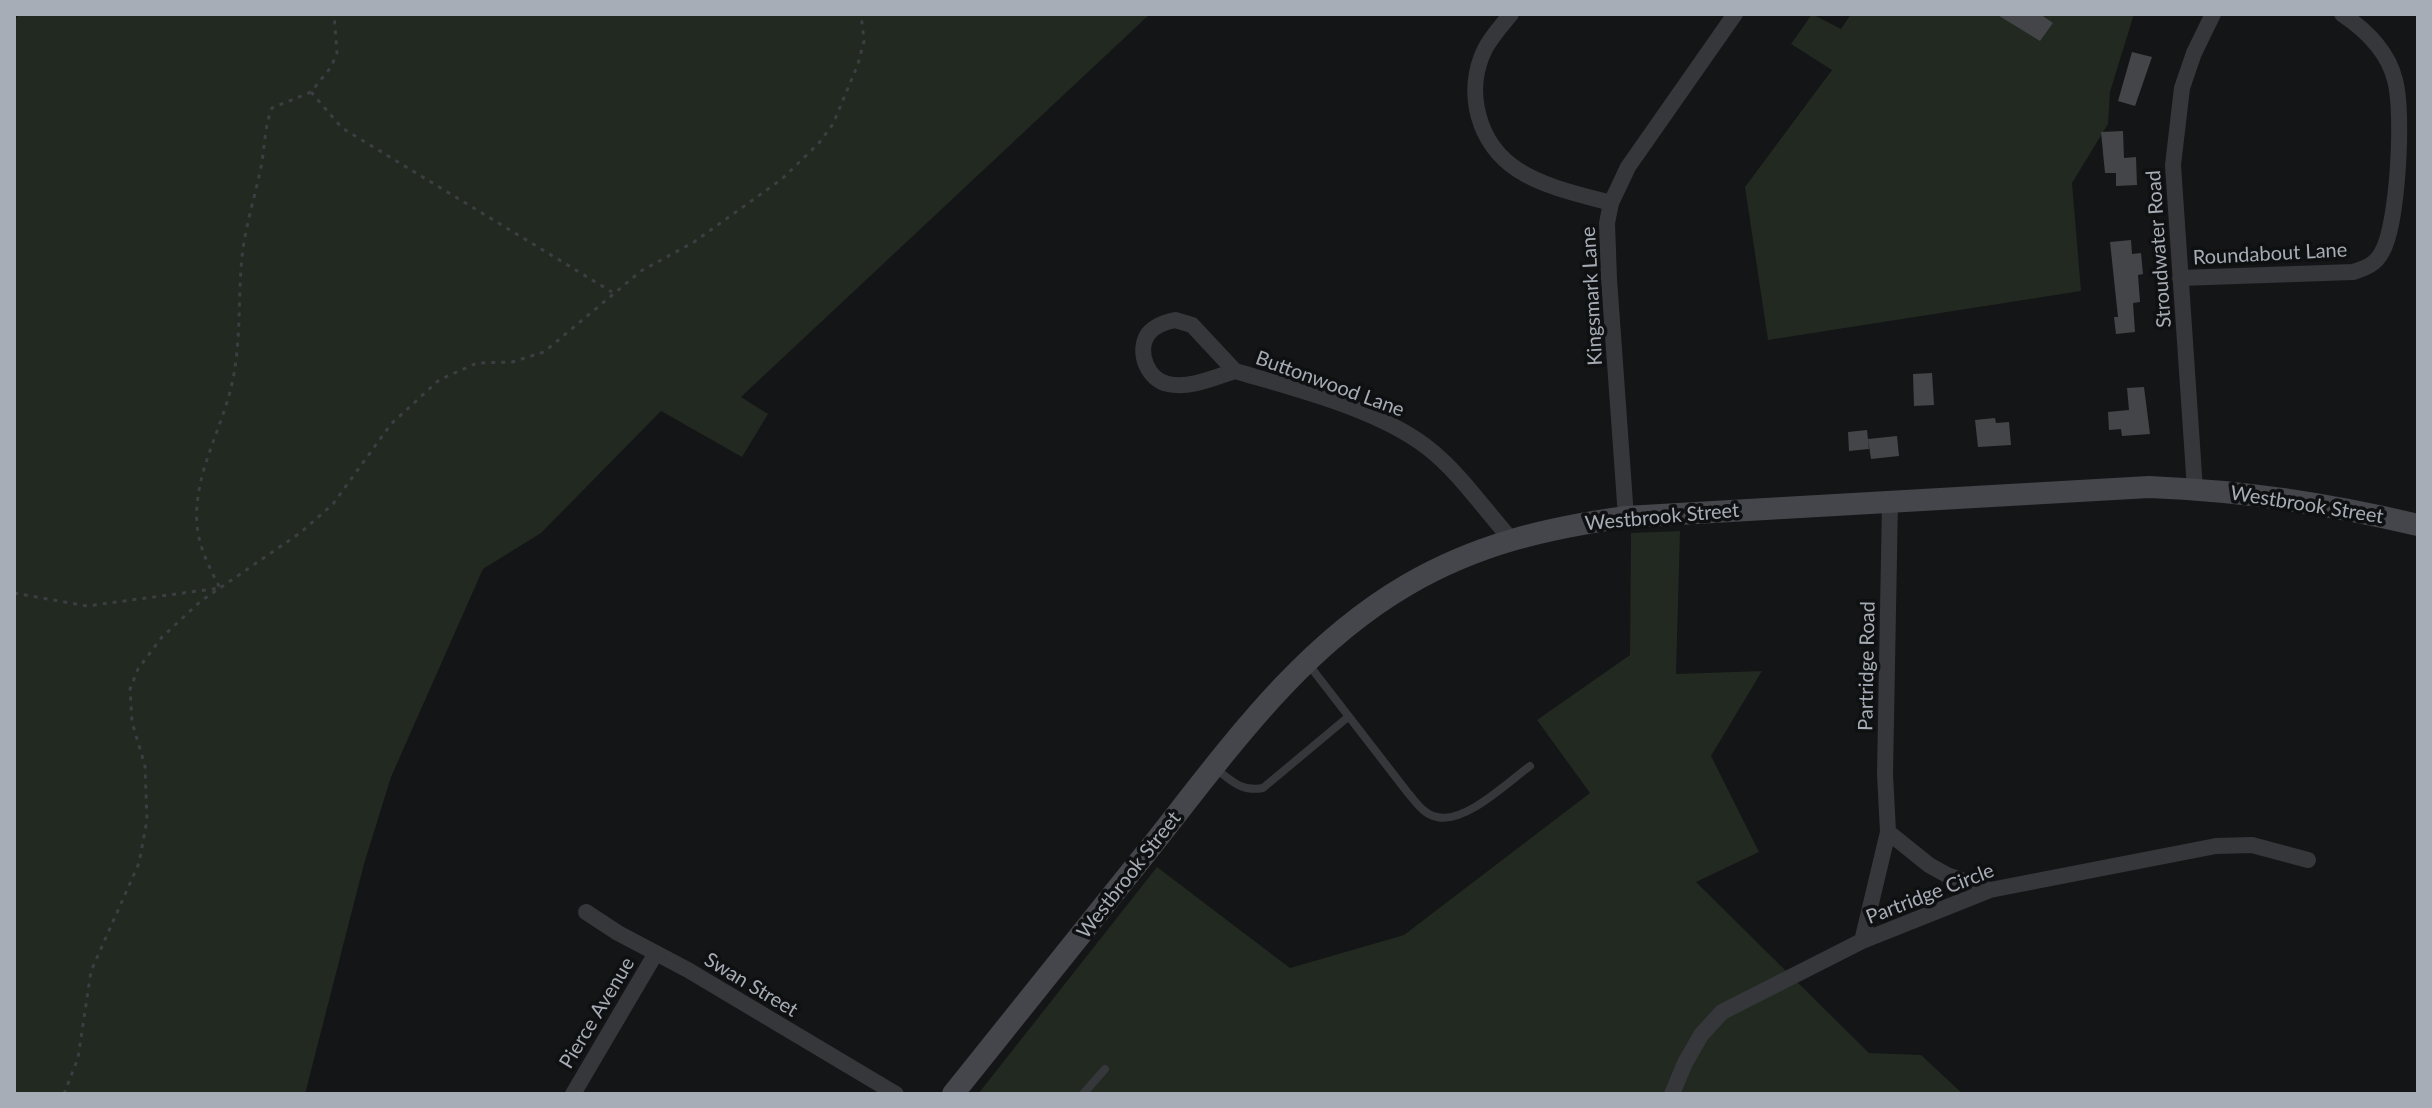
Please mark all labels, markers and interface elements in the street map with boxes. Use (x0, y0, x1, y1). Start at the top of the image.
street label: Stroudwater Road (2142, 169, 2176, 329)
street label: Kingsmark Lane (1576, 226, 1608, 366)
street label: Roundabout Lane (2192, 238, 2348, 270)
street label: Buttonwood Lane (1252, 346, 1408, 422)
street label: Westbrook Street (2229, 481, 2385, 529)
street label: Westbrook Street (1584, 498, 1740, 536)
street label: Partridge Road (1854, 601, 1880, 731)
street label: Westbrook Street (1072, 807, 1186, 943)
street label: Partridge Circle (1863, 859, 1997, 929)
street label: Swan Street (700, 948, 802, 1022)
street label: Pierce Avenue (554, 953, 640, 1073)

